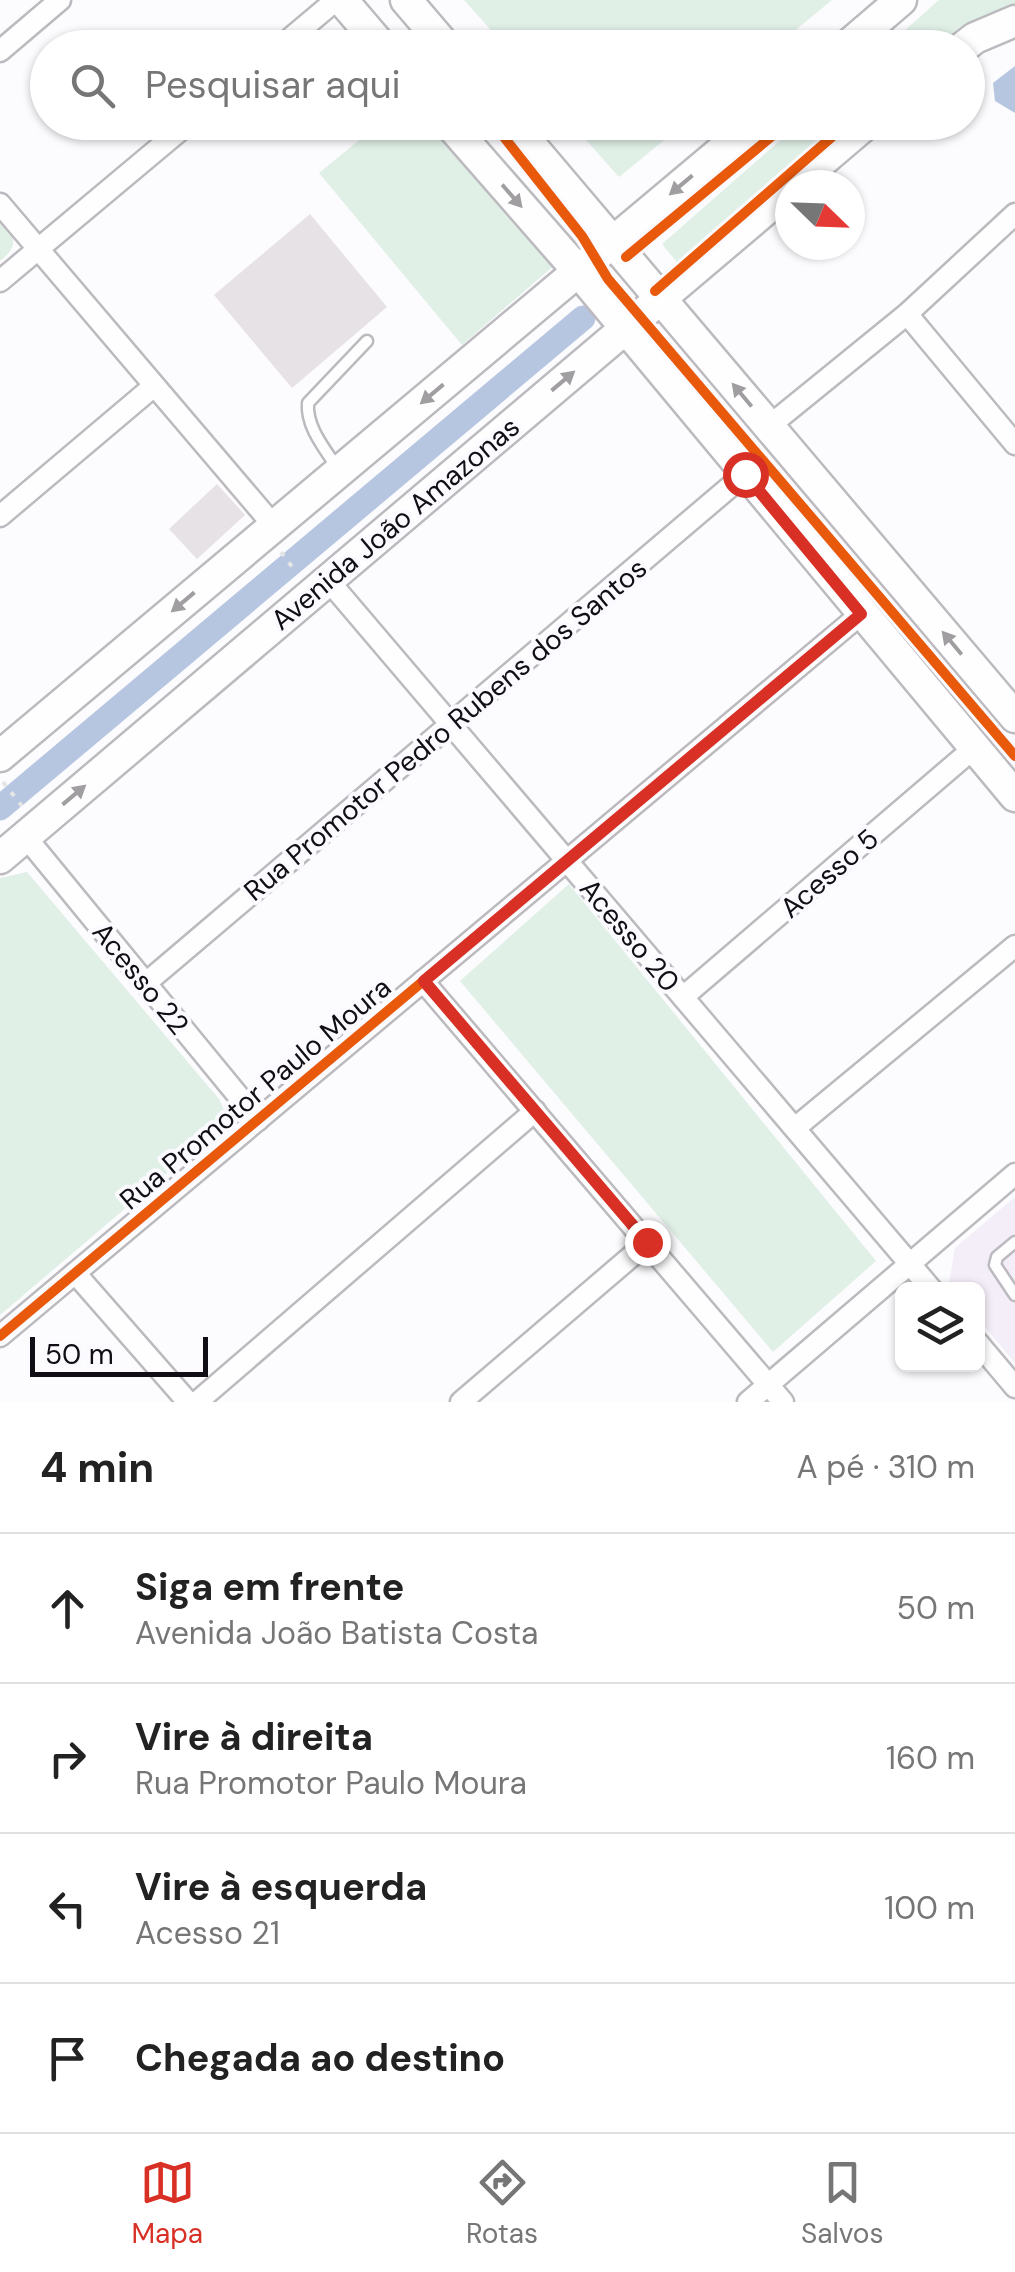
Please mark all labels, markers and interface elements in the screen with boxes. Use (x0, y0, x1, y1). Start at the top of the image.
search box (30, 30, 985, 140)
icon: search (65, 58, 120, 113)
text: Pesquisar aqui (145, 60, 401, 110)
north arrow (775, 170, 865, 260)
one-way arrow (669, 174, 694, 196)
one-way arrow (500, 183, 522, 208)
one-way arrow (550, 371, 575, 392)
one-way arrow (420, 383, 445, 405)
one-way arrow (732, 383, 753, 408)
street label: Avenida João Amazonas (263, 408, 527, 638)
route start (723, 452, 769, 498)
street label: Rua Promotor Pedro Rubens dos Santos (236, 550, 654, 909)
one-way arrow (170, 591, 195, 613)
one-way arrow (942, 631, 963, 656)
one-way arrow (62, 784, 87, 806)
street label: Acesso 5 (772, 820, 886, 926)
street label: Acesso 20 (571, 871, 688, 1000)
street label: Acesso 22 (84, 915, 197, 1042)
street label: Rua Promotor Paulo Moura (112, 969, 399, 1218)
route end (625, 1220, 671, 1266)
map controls (895, 1282, 985, 1372)
button: layers (895, 1282, 985, 1372)
scale bar (30, 1332, 208, 1376)
text: 50 m (45, 1336, 114, 1373)
text: 4 min (40, 1440, 154, 1495)
text: A pé · 310 m (796, 1446, 975, 1488)
text: Siga em frente (135, 1562, 404, 1612)
icon: ahead (40, 1581, 95, 1636)
text: 50 m (897, 1587, 975, 1629)
text: Avenida João Batista Costa (135, 1612, 538, 1654)
text: Vire à direita (135, 1712, 373, 1762)
icon: right (40, 1731, 95, 1786)
text: 160 m (886, 1737, 975, 1779)
text: Rua Promotor Paulo Moura (135, 1762, 527, 1804)
text: Vire à esquerda (135, 1862, 427, 1912)
icon: left (40, 1881, 95, 1936)
text: 100 m (884, 1887, 975, 1929)
text: Acesso 21 (135, 1912, 280, 1954)
icon: arrive (40, 2031, 95, 2086)
text: Chegada ao destino (135, 2033, 505, 2083)
tab: Mapa (131, 2155, 203, 2252)
tab: Rotas (466, 2155, 538, 2252)
tab: Salvos (801, 2155, 884, 2252)

